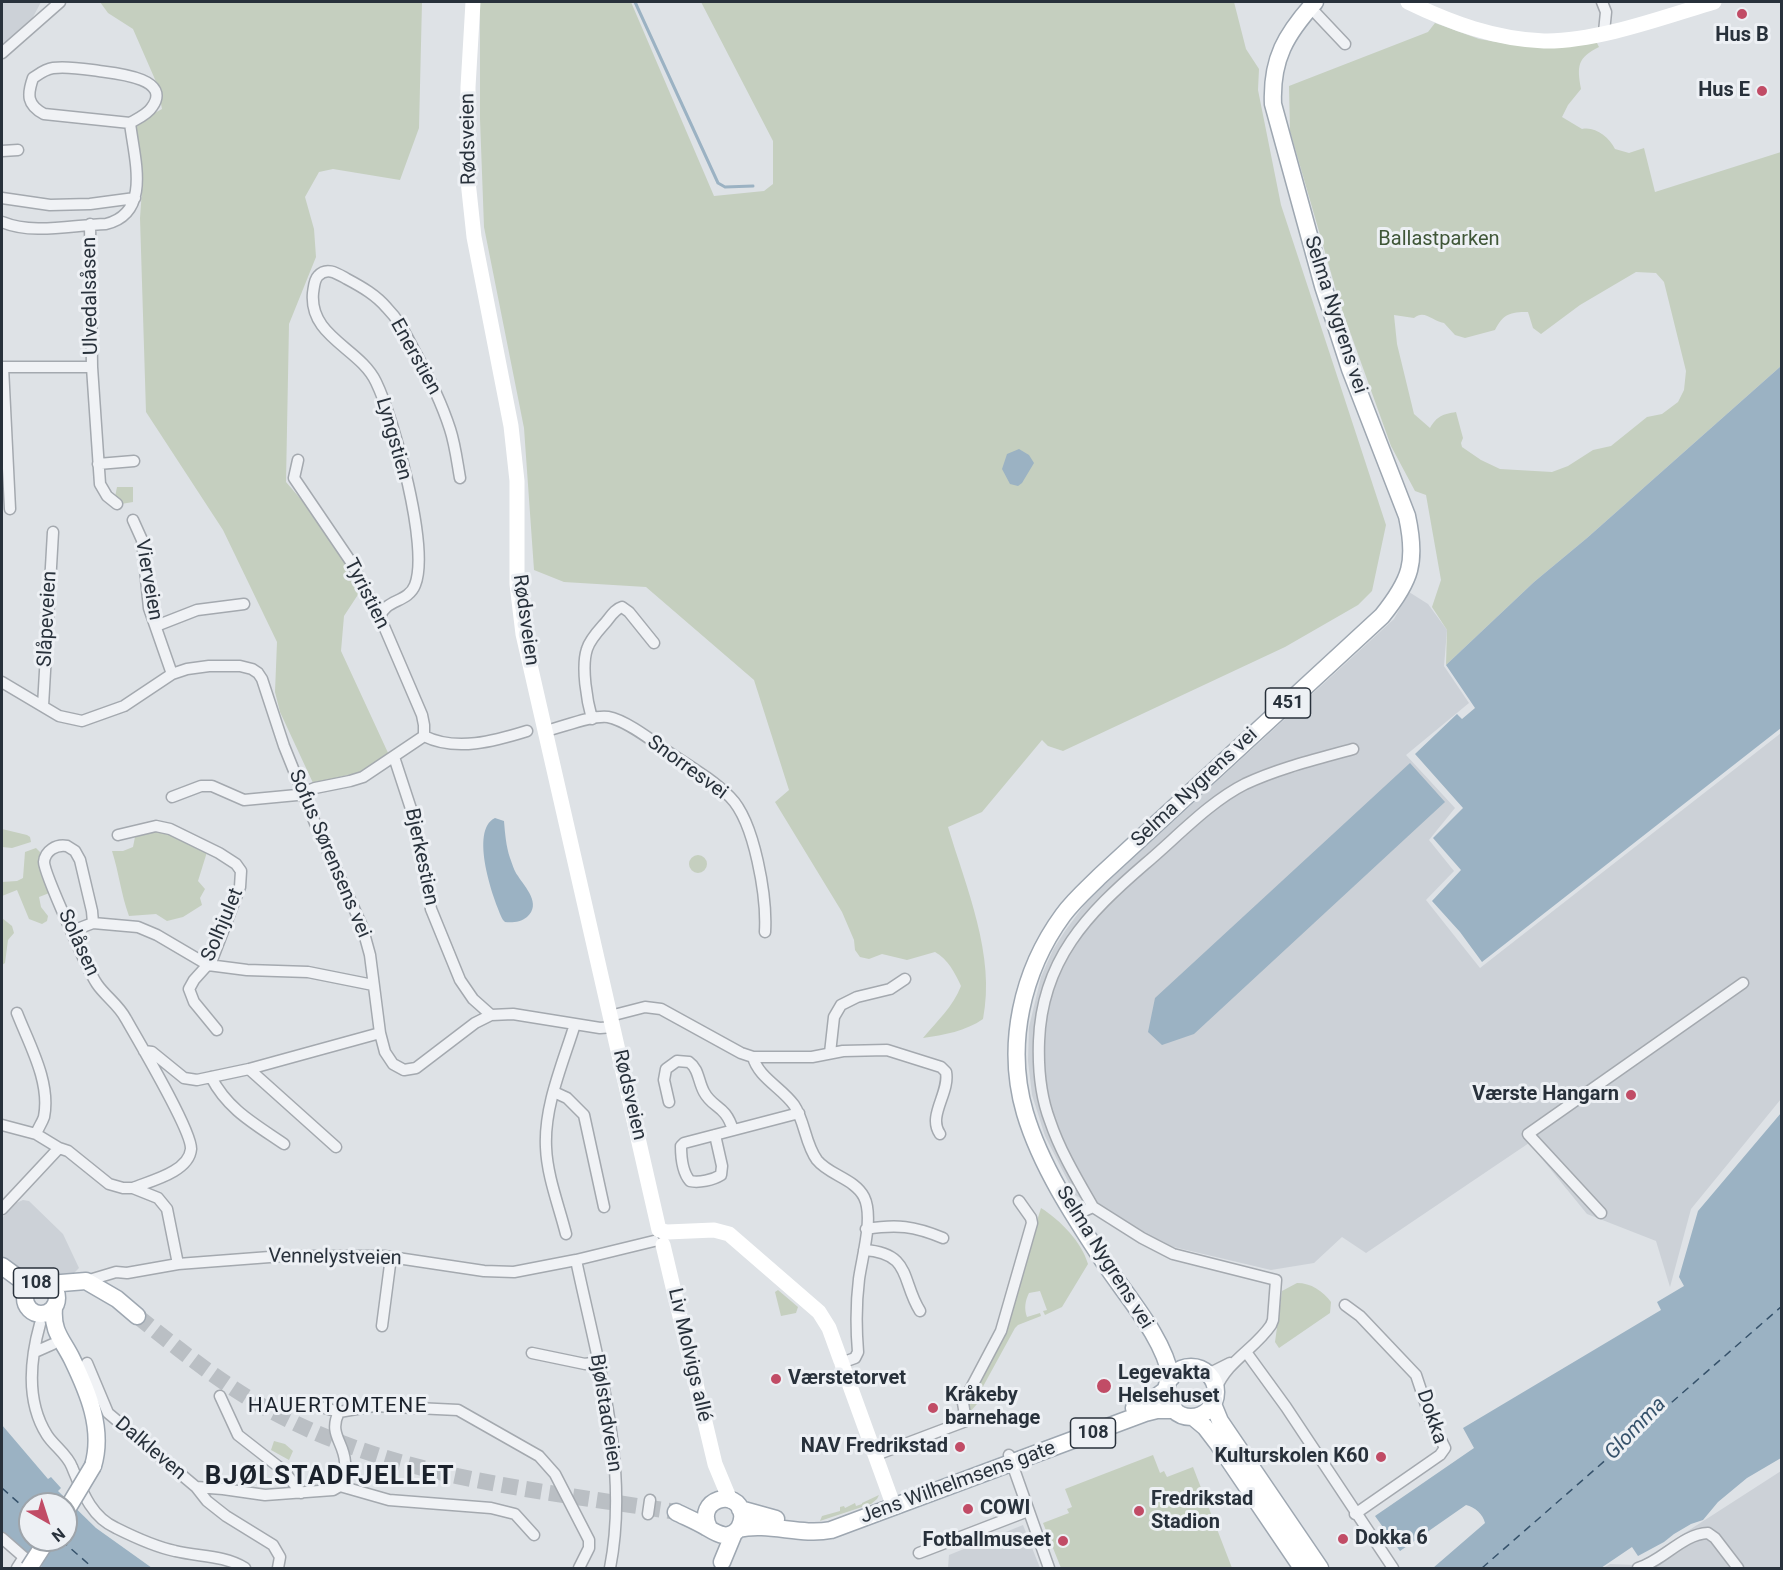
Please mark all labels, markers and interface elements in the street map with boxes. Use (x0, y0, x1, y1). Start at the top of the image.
marker: Hus B (1735, 7, 1749, 21)
place label: Hus B (1715, 24, 1769, 48)
place label: Hus E (1698, 79, 1750, 103)
marker: Hus E (1755, 84, 1769, 98)
street label: Rødsveien (456, 93, 482, 185)
park label: Ballastparken (1378, 228, 1500, 252)
street label: Selma Nygrens vei (1298, 233, 1372, 397)
street label: Ulvedalsåsen (78, 237, 104, 355)
street label: Enerstien (384, 315, 446, 399)
street label: Lyngstien (370, 395, 416, 483)
street label: Vierveien (129, 538, 167, 622)
street label: Tyristien (338, 555, 394, 633)
street label: Slåpeveien (34, 570, 62, 668)
street label: Rødsveien (507, 573, 543, 667)
road number: 451 (1266, 688, 1310, 718)
street label: Selma Nygrens vei (1127, 723, 1263, 853)
street label: Snorresvei (642, 731, 732, 805)
street label: Sofus Sørensens vei (283, 766, 375, 942)
street label: Bjerkestien (399, 806, 443, 908)
street label: Solhjulet (197, 885, 249, 965)
street label: Solåsen (52, 906, 104, 980)
street label: Rødsveien (607, 1048, 651, 1142)
place label: Værste Hangarn (1472, 1083, 1619, 1107)
marker: Værste Hangarn (1624, 1088, 1638, 1102)
street label: Selma Nygrens vei (1050, 1182, 1158, 1334)
street label: Vennelystveien (268, 1245, 402, 1271)
road number: 108 (14, 1268, 58, 1298)
street label: Liv Molvigs allé (662, 1286, 716, 1424)
street label: Bjølstadveien (584, 1352, 626, 1474)
place label: Legevakta Helsehuset (1118, 1362, 1220, 1409)
place label: Værstetorvet (788, 1367, 906, 1391)
marker: Værstetorvet (769, 1372, 783, 1386)
marker: Legevakta Helsehuset (1095, 1377, 1113, 1395)
place label: Kråkeby barnehage (945, 1384, 1040, 1431)
street label: Dokka (1411, 1387, 1451, 1447)
water label: Glomma (1600, 1392, 1672, 1466)
district label: HAUERTOMTENE (248, 1394, 428, 1420)
marker: Kråkeby barnehage (926, 1401, 940, 1415)
street label: Dalkleven (110, 1412, 190, 1486)
road number: 108 (1070, 1418, 1116, 1448)
place label: NAV Fredrikstad (801, 1435, 948, 1459)
street label: Jens Wilhelmsens gate (857, 1436, 1059, 1530)
marker: NAV Fredrikstad (953, 1440, 967, 1454)
place label: Kulturskolen K60 (1215, 1445, 1369, 1469)
marker: Kulturskolen K60 (1374, 1450, 1388, 1464)
district label: BJØLSTADFJELLET (205, 1461, 455, 1493)
place label: Fredrikstad Stadion (1151, 1488, 1253, 1535)
north arrow (18, 1492, 78, 1552)
place label: COWI (980, 1497, 1030, 1521)
marker: COWI (961, 1502, 975, 1516)
marker: Fredrikstad Stadion (1132, 1504, 1146, 1518)
text: N (48, 1524, 69, 1546)
place label: Dokka 6 (1355, 1527, 1428, 1551)
place label: Fotballmuseet (922, 1529, 1051, 1553)
marker: Dokka 6 (1336, 1532, 1350, 1546)
marker: Fotballmuseet (1056, 1534, 1070, 1548)

